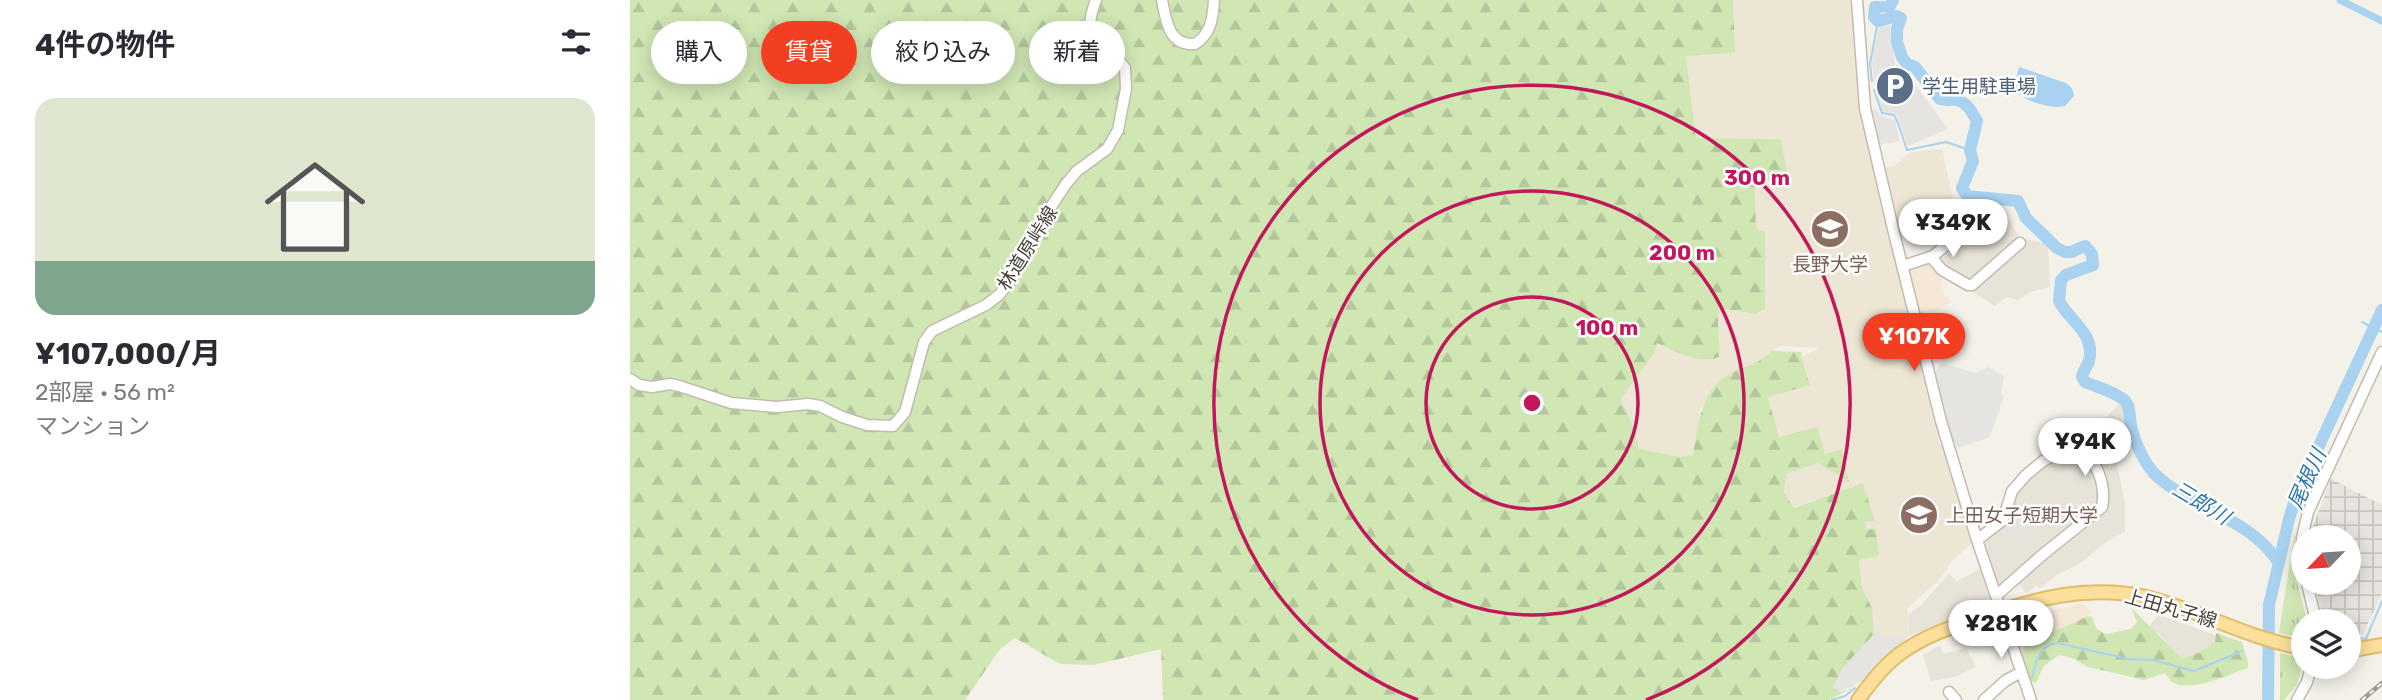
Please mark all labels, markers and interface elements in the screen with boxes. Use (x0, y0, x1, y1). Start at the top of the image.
chip: 購入 (651, 21, 747, 84)
chip: 賃貸 (761, 21, 857, 84)
chip: 絞り込み (871, 21, 1015, 84)
chip: 新着 (1029, 21, 1125, 84)
icon: filters (557, 23, 595, 61)
text: 4件の物件 (35, 27, 176, 63)
parking icon: 学生用駐車場 (1874, 65, 1916, 107)
place label: 学生用駐車場 (1922, 75, 2036, 98)
icon: home (252, 144, 378, 270)
text: 300 m (1724, 165, 1790, 190)
pin: ¥349K (1904, 200, 2002, 259)
street label: 林道原峠線 (992, 202, 1062, 295)
school or university icon: 長野大学 (1809, 208, 1851, 250)
text: ¥349K (1915, 208, 1991, 236)
text: 200 m (1649, 240, 1715, 265)
place label: 長野大学 (1792, 253, 1868, 276)
pin: ¥107K (1865, 314, 1963, 373)
text: 100 m (1576, 315, 1638, 340)
text: ¥107K (1878, 322, 1950, 350)
text: ¥107,000/月 (35, 336, 221, 372)
text: 2部屋 · 56 m² (35, 378, 175, 406)
centre of rings (1520, 391, 1544, 415)
text: マンション (35, 412, 150, 440)
pin: ¥94K (2044, 419, 2126, 478)
text: ¥94K (2054, 427, 2116, 455)
water label: 尾根川 (2282, 443, 2332, 513)
water label: 三郎川 (2168, 476, 2236, 531)
school or university icon: 上田女子短期大学 (1898, 494, 1940, 536)
place label: 上田女子短期大学 (1946, 504, 2098, 527)
north arrow (2291, 525, 2361, 595)
map controls (2291, 525, 2361, 679)
street label: 上田丸子線 (2122, 584, 2220, 633)
pin: ¥281K (1952, 600, 2050, 660)
text: ¥281K (1964, 609, 2038, 637)
button: layers (2291, 609, 2361, 679)

